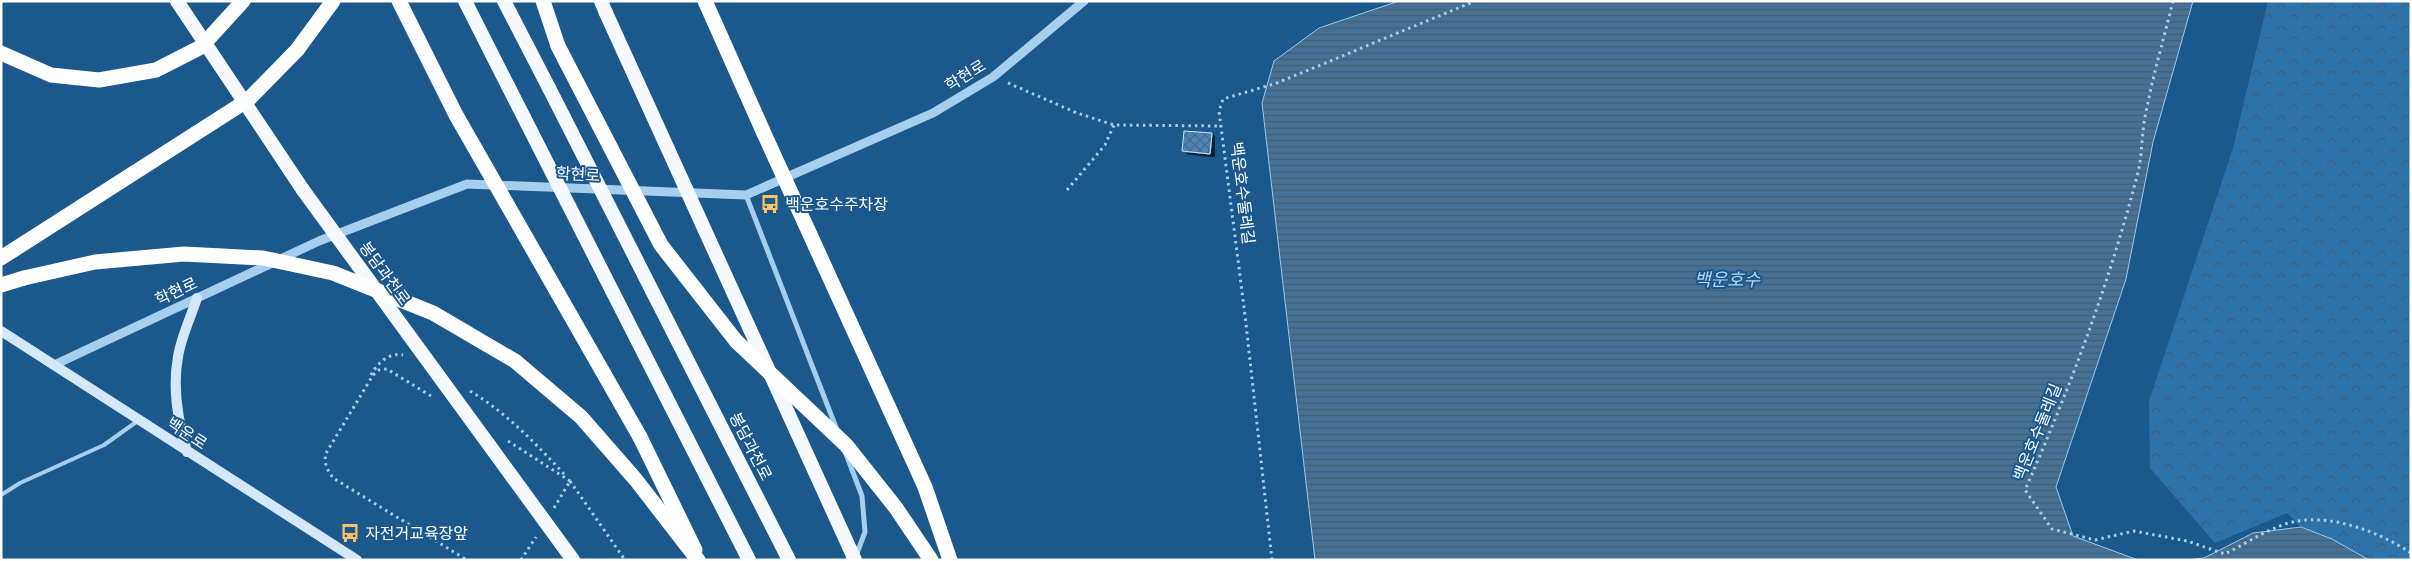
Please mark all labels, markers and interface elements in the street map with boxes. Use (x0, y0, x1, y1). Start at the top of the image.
street label: 학현로 (941, 55, 989, 94)
street label: 백운호수둘레길 (1228, 141, 1259, 245)
street label: 학현로 (555, 163, 601, 184)
bus stop icon: 백운호수주차장 (759, 193, 781, 215)
place label: 백운호수주차장 (785, 194, 888, 213)
street label: 봉담과천로 (356, 237, 415, 308)
water label: 백운호수 (1694, 268, 1762, 290)
street label: 학현로 (152, 272, 200, 308)
street label: 백운호수둘레길 (2008, 380, 2065, 483)
street label: 봉담과천로 (726, 409, 777, 483)
street label: 백운로 (164, 413, 211, 453)
bus stop icon: 자전거교육장앞 (339, 522, 361, 544)
place label: 자전거교육장앞 (365, 523, 468, 542)

